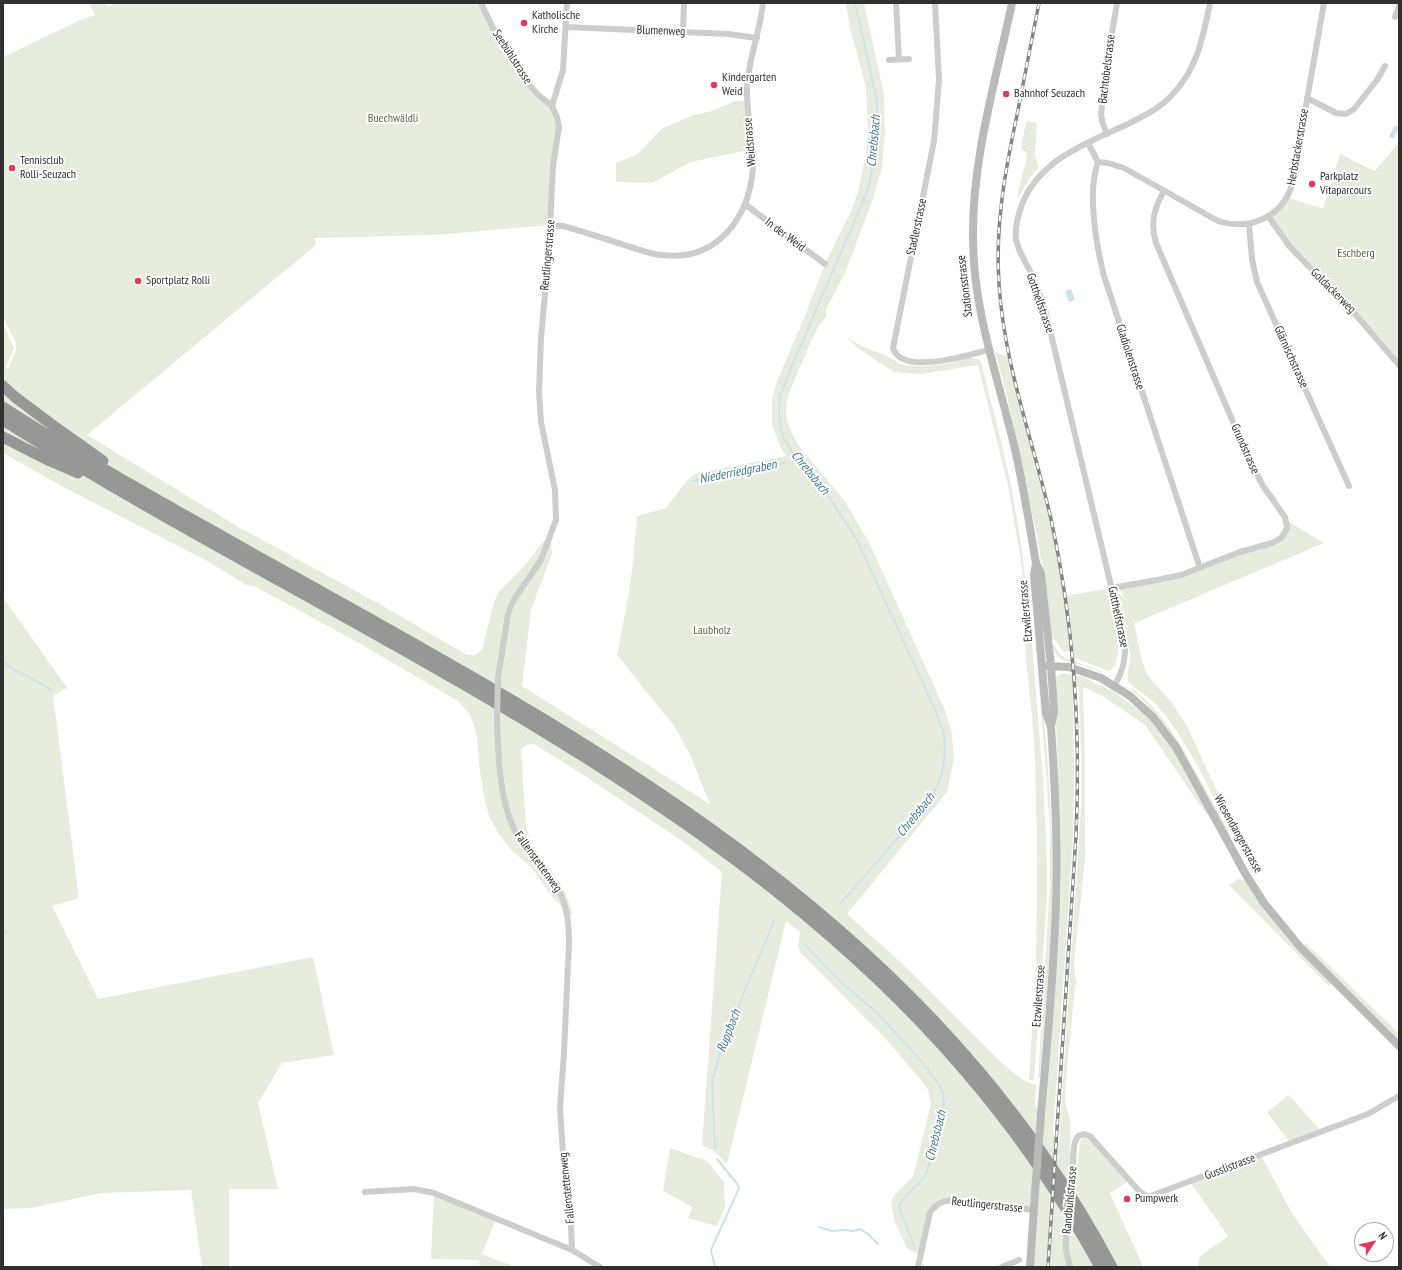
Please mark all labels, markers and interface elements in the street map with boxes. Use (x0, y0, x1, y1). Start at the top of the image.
place label: Katholische Kirche (532, 9, 580, 37)
marker: Katholische Kirche (519, 18, 529, 28)
street label: Blumenweg (636, 23, 686, 39)
street label: Seebühlstrasse (489, 27, 535, 87)
street label: Bachtobelstrasse (1096, 33, 1118, 105)
place label: Kindergarten Weid (722, 71, 776, 99)
marker: Kindergarten Weid (709, 80, 719, 90)
place label: Bahnhof Seuzach (1014, 87, 1085, 101)
marker: Bahnhof Seuzach (1001, 89, 1011, 99)
street label: Herbstackerstrasse (1284, 108, 1312, 186)
park label: Buechwäldli (368, 112, 418, 126)
water label: Chrebsbach (864, 115, 884, 167)
street label: Weidstrasse (741, 117, 759, 167)
place label: Tennisclub Rolli-Seuzach (20, 154, 76, 182)
marker: Tennisclub Rolli-Seuzach (7, 163, 17, 173)
place label: Parkplatz Vitaparcours (1320, 170, 1371, 198)
marker: Parkplatz Vitaparcours (1307, 179, 1317, 189)
street label: Stadlerstrasse (904, 197, 930, 257)
street label: In der Weid (762, 215, 808, 255)
street label: Reutlingerstrasse (538, 219, 558, 291)
park label: Eschberg (1337, 247, 1375, 261)
street label: Stationsstrasse (954, 254, 976, 318)
street label: Goldackerweg (1307, 265, 1359, 317)
street label: Gotthelfstrasse (1023, 271, 1057, 335)
place label: Sportplatz Rolli (146, 274, 210, 288)
marker: Sportplatz Rolli (133, 276, 143, 286)
street label: Gladiolenstrasse (1113, 322, 1147, 392)
street label: Glärnischstrasse (1271, 324, 1311, 390)
street label: Grundstrasse (1228, 422, 1262, 476)
water label: Chrebsbach (788, 448, 832, 498)
water label: Niederriedgraben (698, 457, 778, 487)
street label: Etzwilerstrasse (1016, 579, 1036, 643)
street label: Gotthelfstrasse (1104, 585, 1132, 649)
park label: Laubholz (693, 624, 731, 638)
water label: Chrebsbach (894, 790, 938, 840)
street label: Wiesendangerstrasse (1211, 792, 1265, 876)
street label: Fallenstettenweg (511, 829, 565, 895)
street label: Etzwilerstrasse (1030, 965, 1048, 1027)
water label: Ruppbach (714, 1007, 744, 1055)
water label: Chrebsbach (922, 1109, 950, 1163)
street label: Gusslistrasse (1203, 1151, 1257, 1183)
street label: Fallenstettenweg (556, 1152, 578, 1224)
street label: Randbühlstrasse (1060, 1165, 1080, 1235)
place label: Pumpwerk (1135, 1192, 1178, 1206)
street label: Reutlingerstrasse (951, 1194, 1023, 1216)
marker: Pumpwerk (1122, 1194, 1132, 1204)
north arrow (1354, 1222, 1394, 1262)
text: N (1376, 1229, 1390, 1242)

